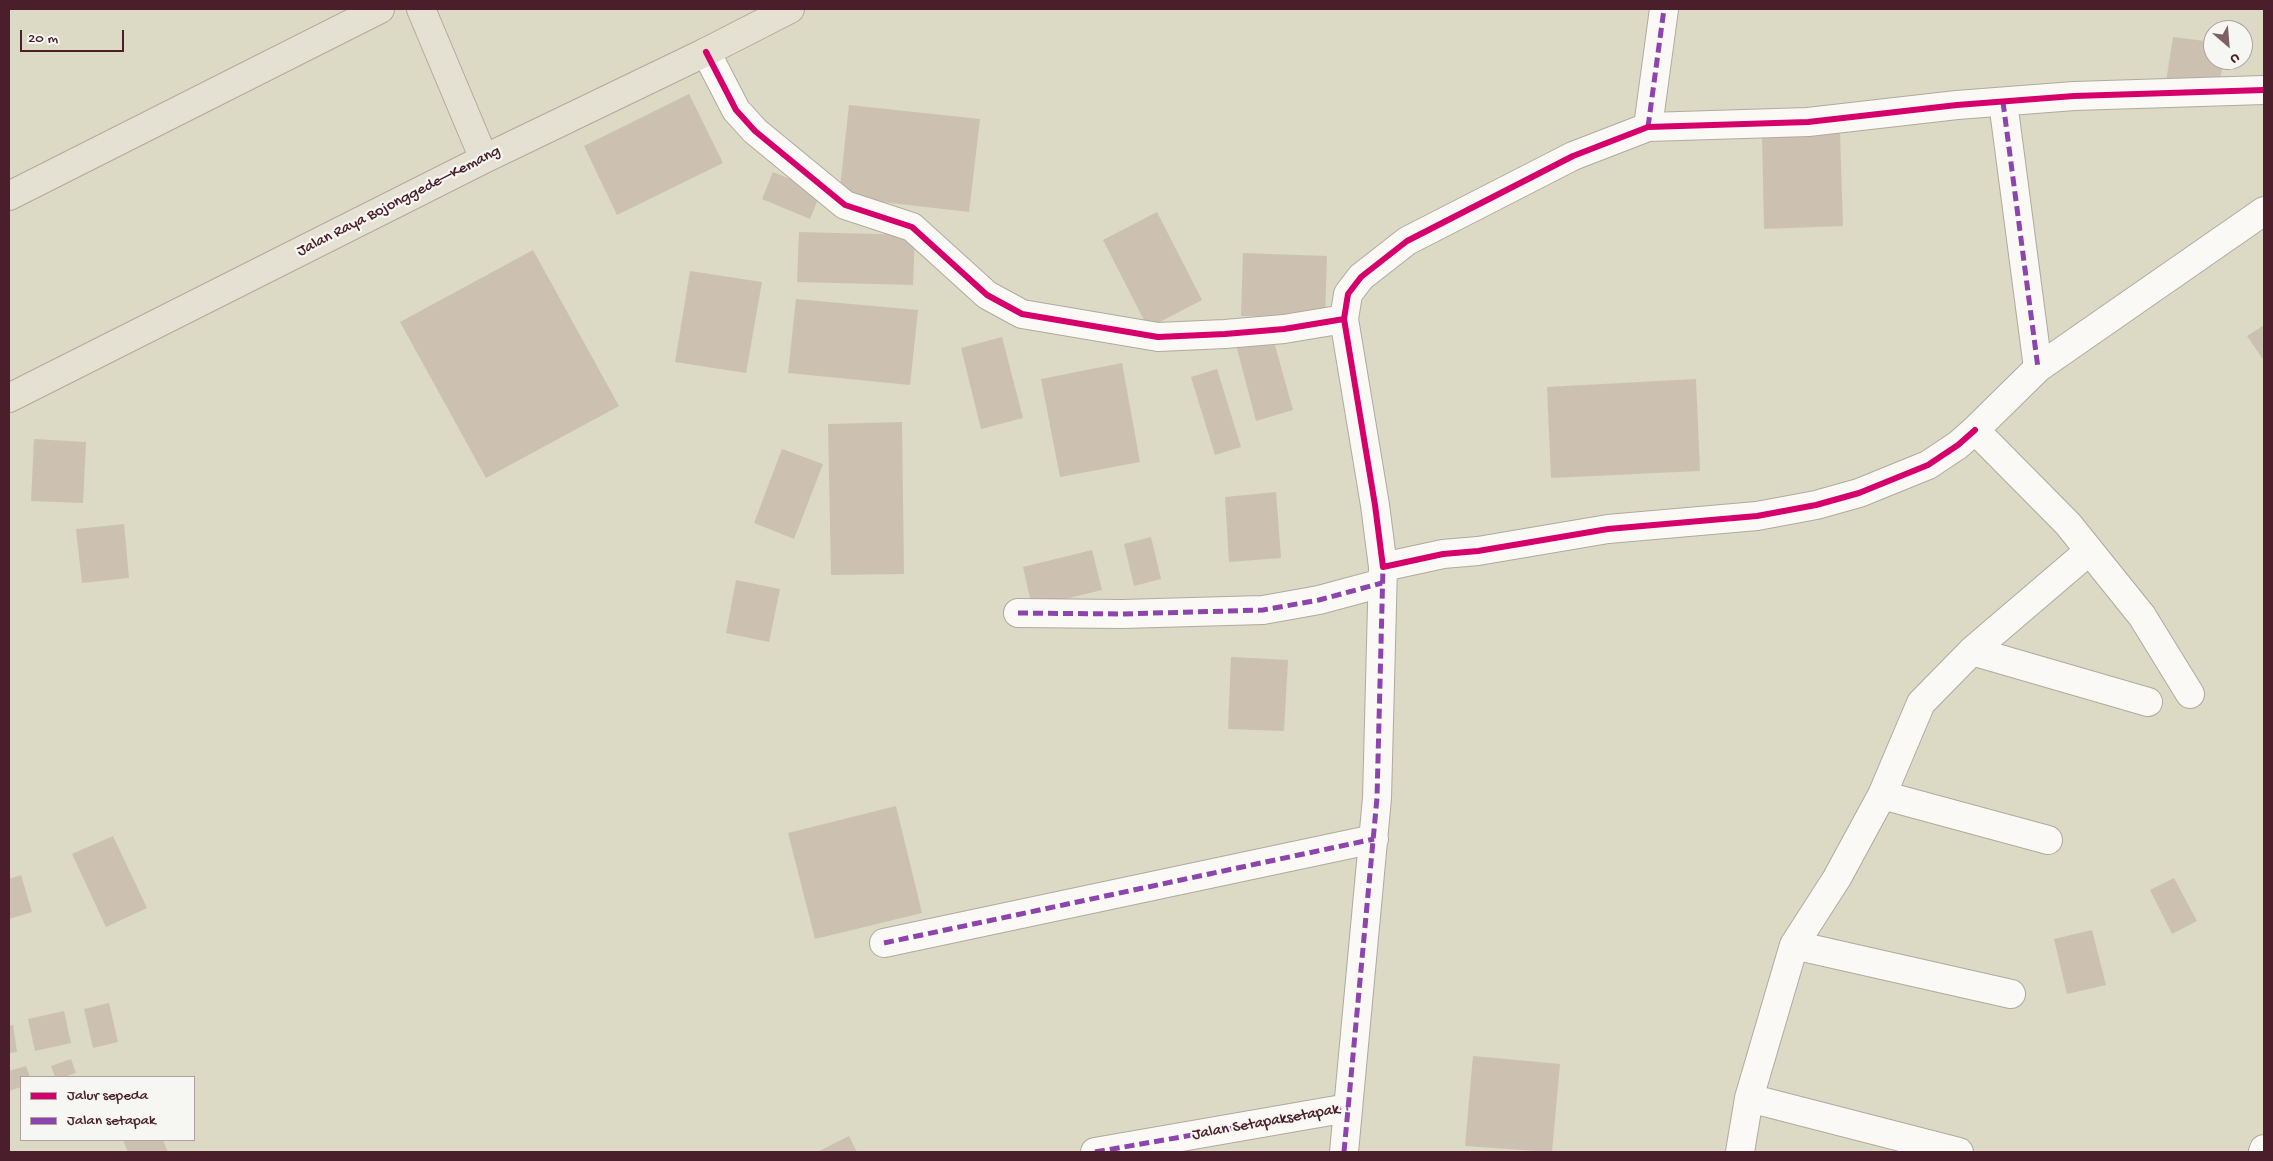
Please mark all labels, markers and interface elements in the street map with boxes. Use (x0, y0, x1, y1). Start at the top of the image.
scale bar (22, 20, 126, 52)
north arrow (2203, 20, 2253, 70)
text: 20 m (28, 30, 58, 48)
text: U (2227, 49, 2242, 67)
street label: Jalan Raya Bojonggede—Kemang (294, 142, 504, 262)
legend (20, 1076, 195, 1141)
text: Jalur sepeda (67, 1087, 148, 1105)
street label: Jalan Setapaksetapak (1191, 1101, 1341, 1145)
text: Jalan setapak (67, 1112, 156, 1130)

